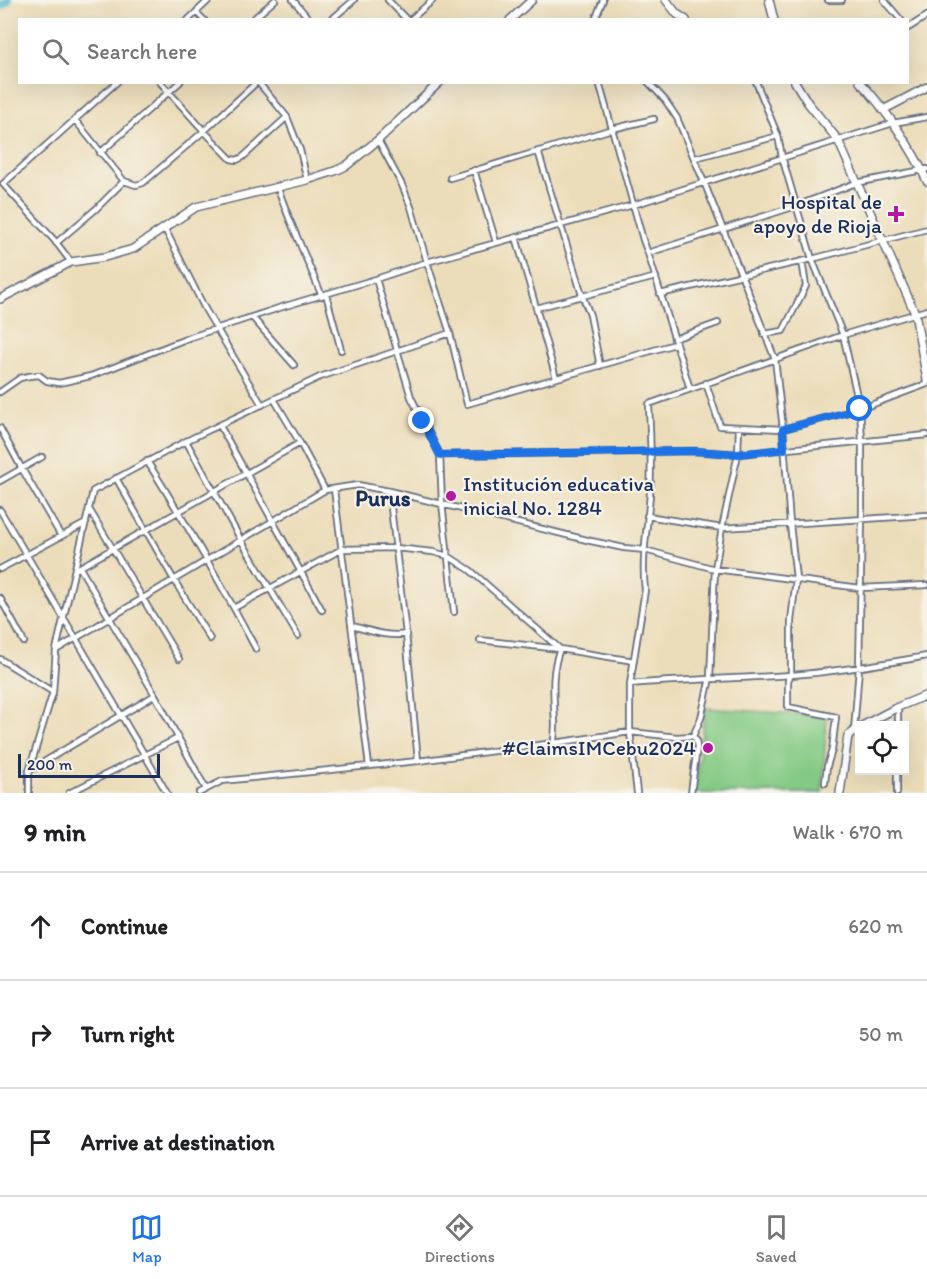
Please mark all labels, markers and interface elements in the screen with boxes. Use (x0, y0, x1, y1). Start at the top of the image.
search box (18, 18, 909, 84)
icon: search (39, 35, 72, 68)
text: Search here (87, 38, 197, 65)
place label: Hospital de apoyo de Rioja (753, 189, 882, 238)
marker: Hospital de apoyo de Rioja (887, 205, 905, 223)
route start (846, 395, 872, 421)
route end (408, 407, 434, 433)
place label: Institución educativa inicial No. 1284 (463, 471, 654, 520)
district label: Purus (355, 485, 411, 512)
marker: Institución educativa inicial No. 1284 (444, 489, 458, 503)
map controls (855, 721, 909, 775)
button: locate (855, 721, 909, 775)
place label: #ClaimsIMCebu2024 (502, 735, 696, 760)
marker: #ClaimsIMCebu2024 (701, 741, 715, 755)
scale bar (18, 751, 160, 778)
text: 200 m (27, 755, 72, 774)
text: 9 min (24, 816, 86, 848)
text: Walk · 670 m (792, 820, 903, 844)
icon: ahead (24, 910, 57, 943)
text: Continue (81, 913, 168, 940)
text: 620 m (848, 914, 903, 938)
icon: right (24, 1018, 57, 1051)
text: Turn right (81, 1021, 175, 1048)
text: 50 m (859, 1022, 903, 1046)
icon: arrive (24, 1126, 57, 1159)
text: Arrive at destination (81, 1129, 275, 1156)
tab: Map (130, 1211, 163, 1266)
tab: Directions (424, 1211, 495, 1266)
tab: Saved (756, 1211, 797, 1266)

